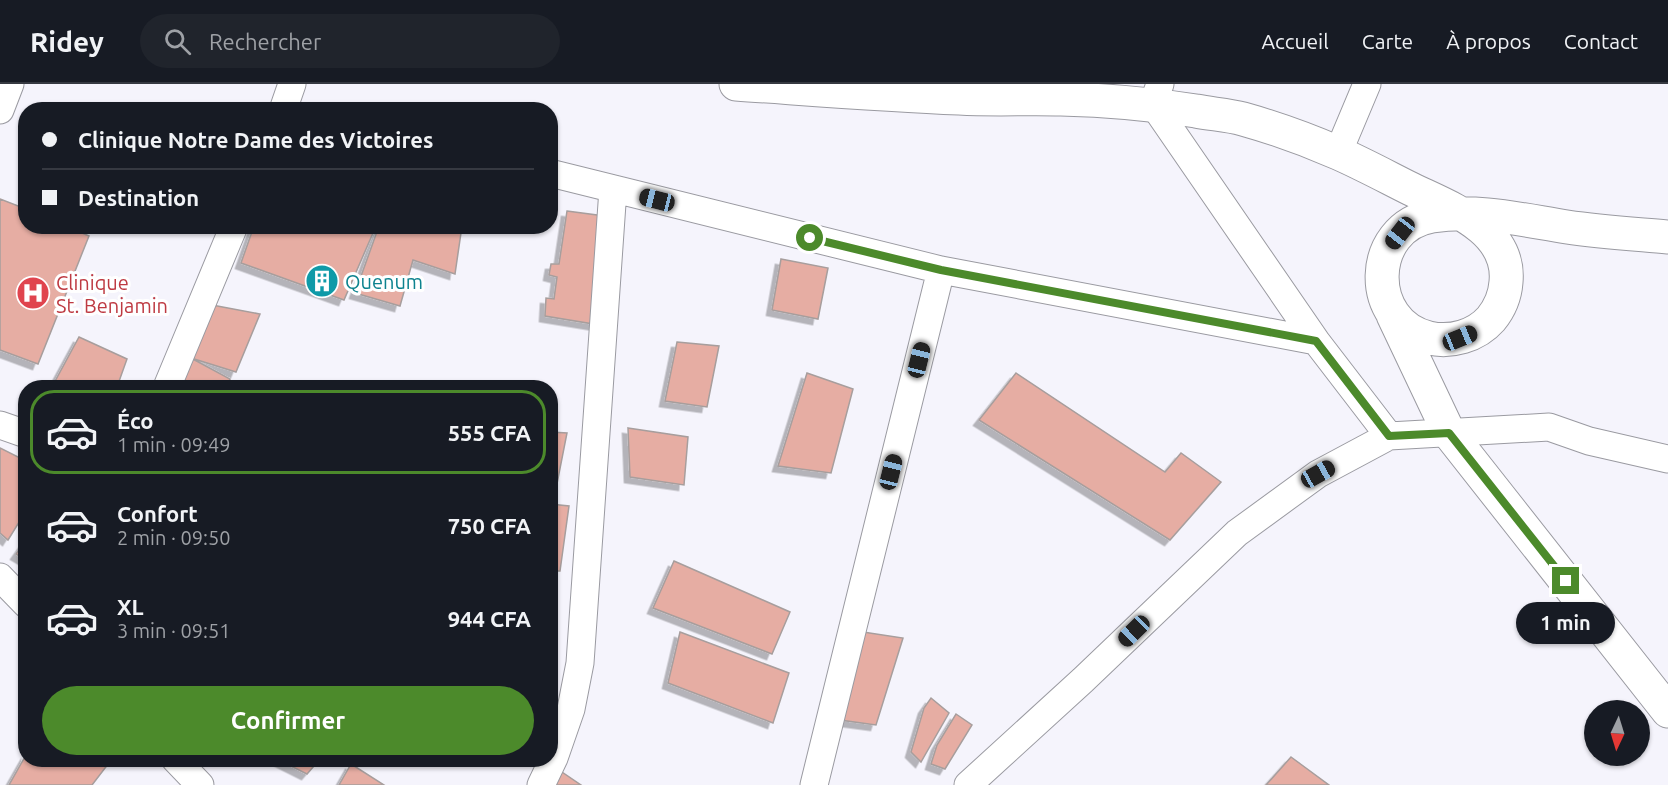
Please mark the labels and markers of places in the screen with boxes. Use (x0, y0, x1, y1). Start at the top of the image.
building icon: Quenum (304, 263, 340, 299)
place label: Quenum (345, 270, 423, 293)
place label: Clinique St. Benjamin (56, 271, 168, 317)
hospital icon: Clinique St. Benjamin (15, 275, 51, 311)

